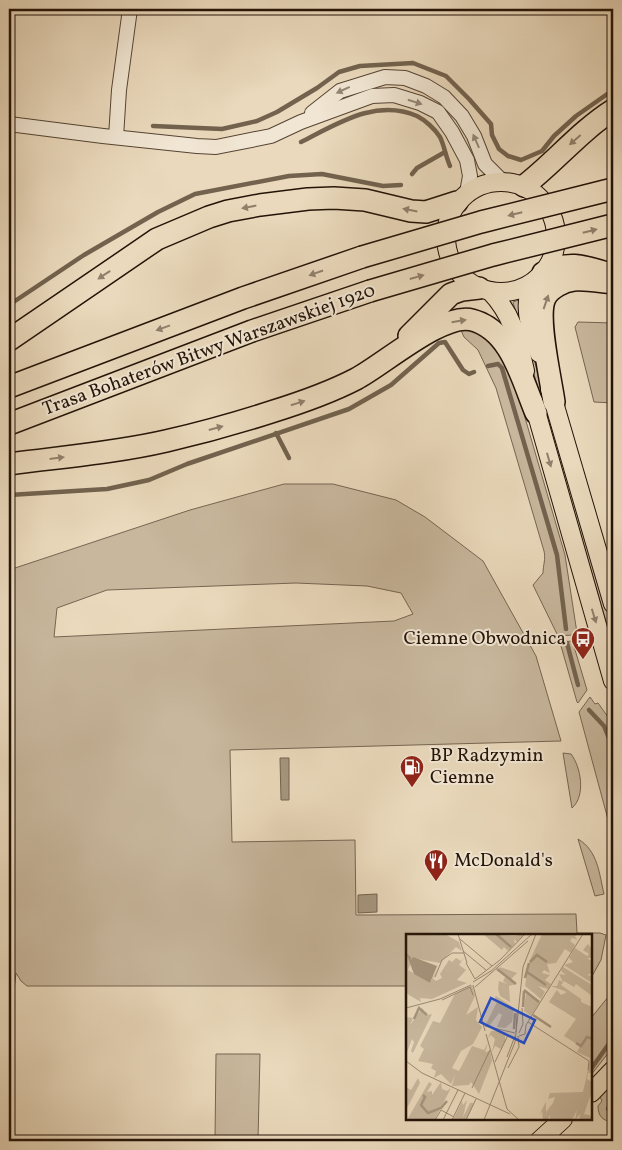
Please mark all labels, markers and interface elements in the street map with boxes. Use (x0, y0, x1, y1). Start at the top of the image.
one-way arrow (336, 87, 350, 95)
one-way arrow (407, 98, 422, 106)
one-way arrow (471, 134, 479, 148)
one-way arrow (569, 135, 582, 146)
one-way arrow (242, 203, 257, 211)
one-way arrow (402, 205, 418, 213)
one-way arrow (508, 210, 523, 218)
one-way arrow (583, 226, 598, 234)
one-way arrow (308, 269, 323, 277)
one-way arrow (97, 270, 110, 280)
one-way arrow (409, 273, 424, 281)
street label: Trasa Bohaterów Bitwy Warszawskiej 1920 (39, 278, 379, 422)
one-way arrow (542, 294, 550, 309)
one-way arrow (452, 317, 468, 325)
one-way arrow (155, 324, 170, 332)
one-way arrow (290, 399, 305, 407)
one-way arrow (209, 423, 224, 431)
one-way arrow (546, 452, 554, 467)
one-way arrow (49, 454, 65, 462)
one-way arrow (590, 609, 598, 624)
place label: Ciemne Obwodnica (403, 626, 566, 652)
bus stop icon: Ciemne Obwodnica (570, 626, 596, 660)
place label: BP Radzymin Ciemne (430, 743, 544, 791)
fuel station icon: BP Radzymin Ciemne (399, 754, 425, 788)
restaurant icon: McDonald's (423, 848, 449, 882)
place label: McDonald's (454, 848, 553, 874)
inset map (406, 934, 592, 1120)

